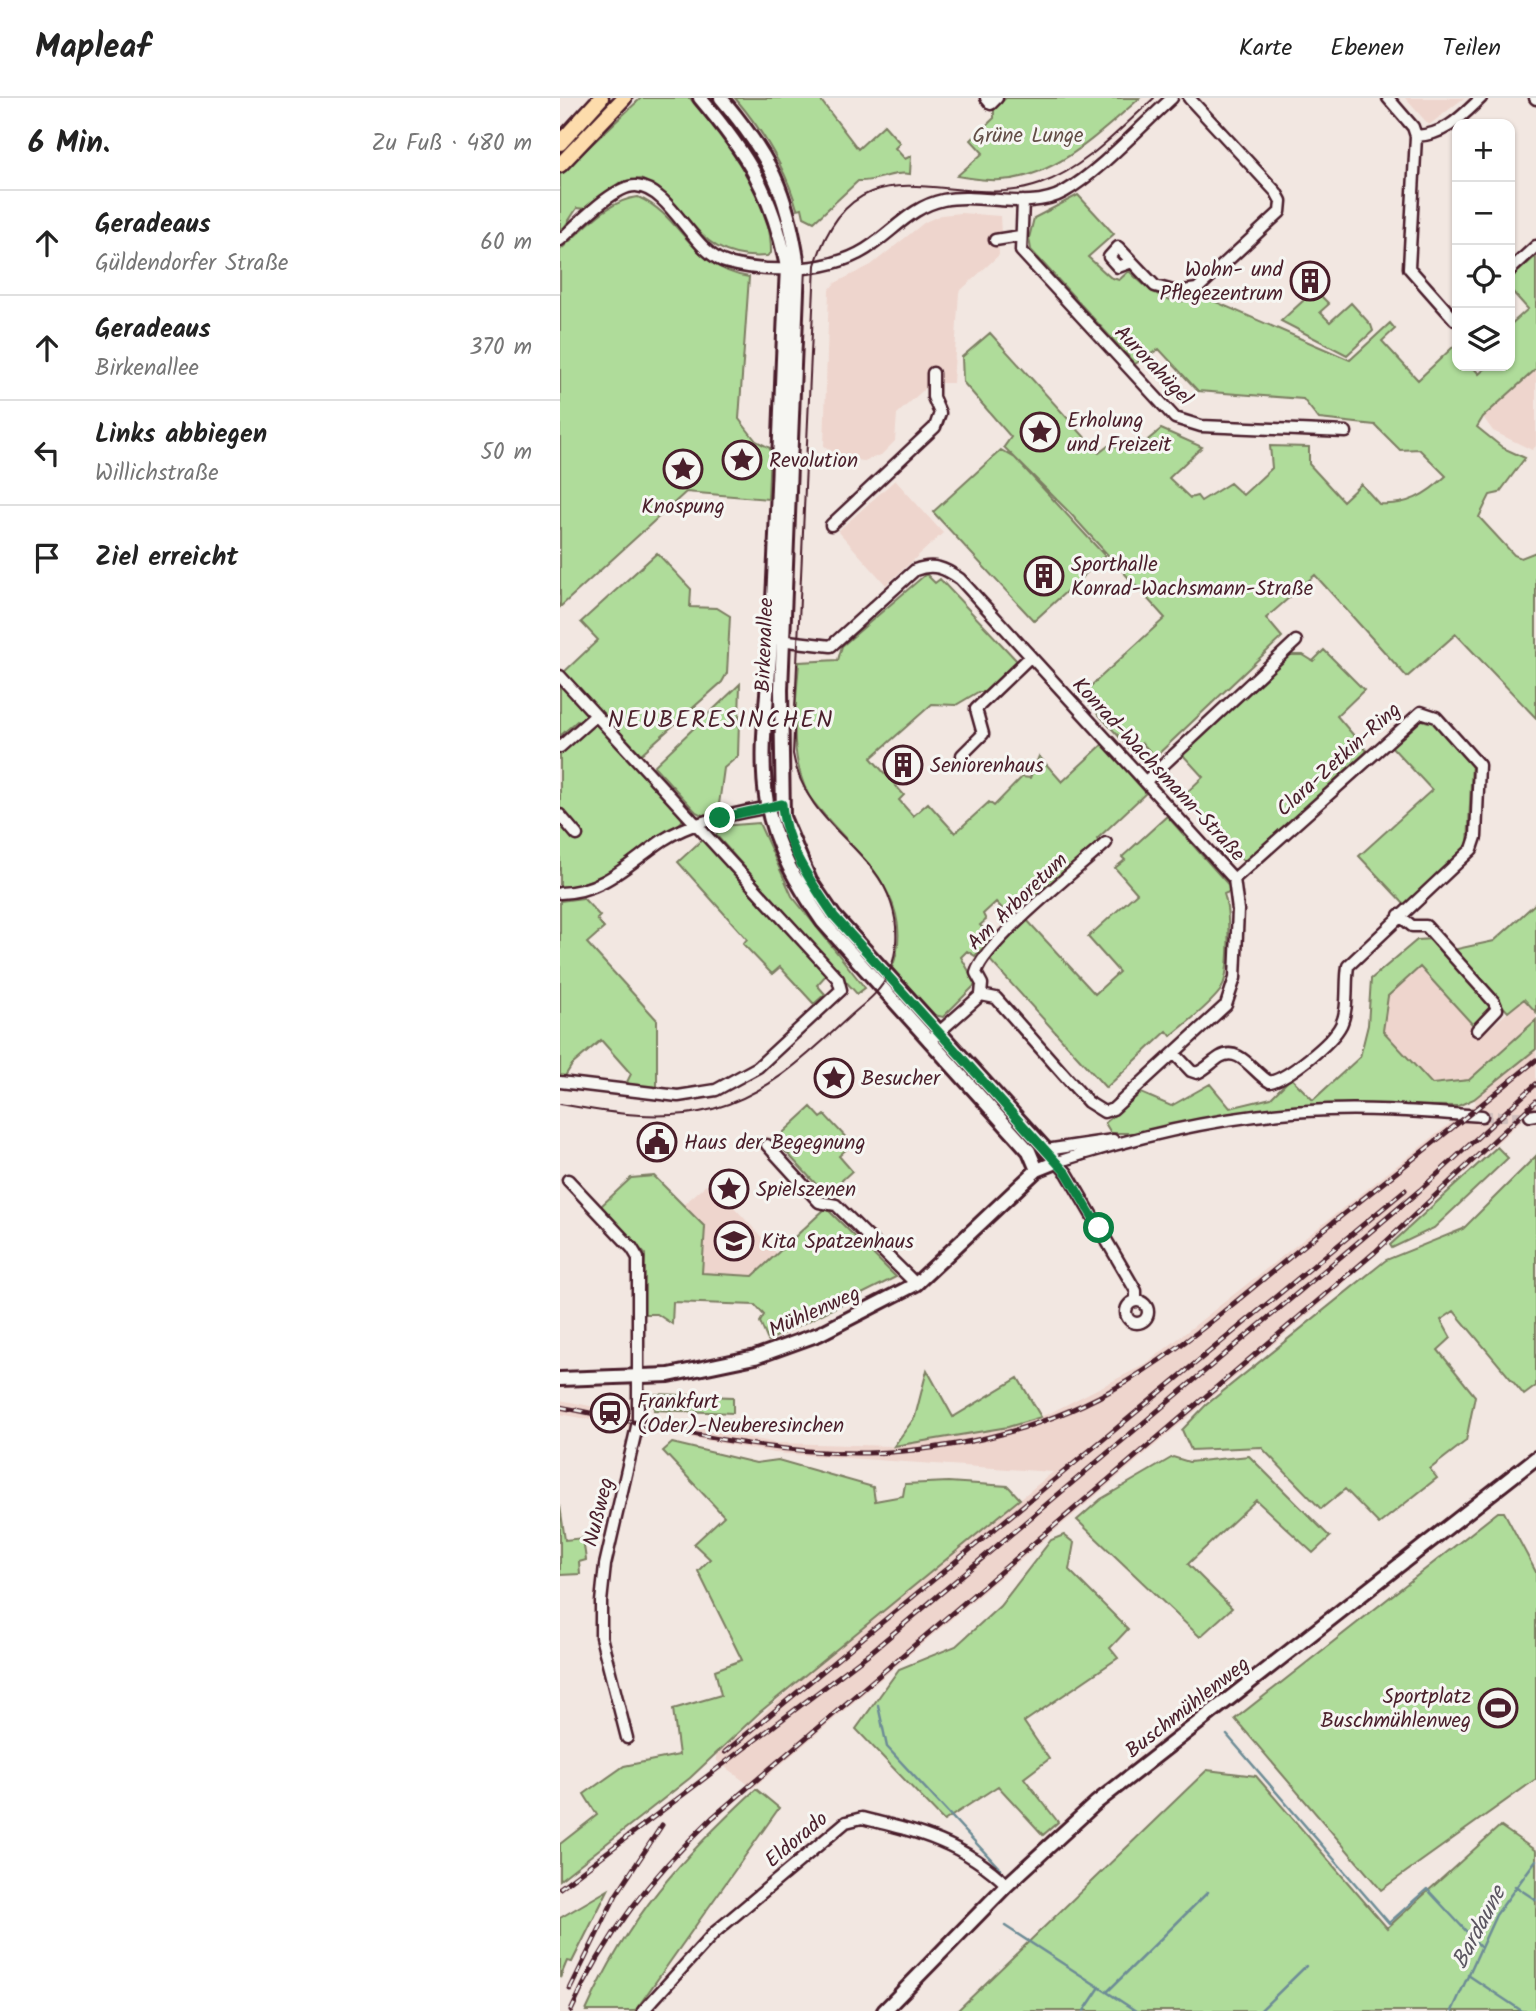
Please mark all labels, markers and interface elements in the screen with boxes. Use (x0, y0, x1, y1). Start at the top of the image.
text: Mapleaf (35, 22, 151, 75)
text: Karte (1239, 29, 1292, 68)
text: Ebenen (1330, 29, 1404, 68)
text: Teilen (1442, 29, 1501, 68)
map controls (1452, 119, 1515, 371)
button: + (1452, 119, 1515, 182)
text: 6 Min. (28, 120, 110, 168)
park label: Grüne Lunge (972, 120, 1084, 153)
text: Zu Fuß · 480 m (371, 126, 532, 162)
button: − (1452, 182, 1515, 245)
text: Geradeaus (95, 204, 211, 246)
icon: ahead (28, 224, 66, 262)
text: 60 m (480, 225, 532, 261)
button: locate (1452, 245, 1515, 308)
text: Güldendorfer Straße (95, 246, 288, 282)
place label: Wohn- und Pflegezentrum (1160, 254, 1284, 311)
building icon: Wohn- und Pflegezentrum (1289, 260, 1331, 302)
button: layers (1452, 308, 1515, 371)
text: Geradeaus (95, 309, 211, 351)
street label: Aurorahügel (1106, 318, 1200, 414)
icon: ahead (28, 329, 66, 367)
text: 370 m (469, 330, 532, 366)
text: Birkenallee (95, 351, 199, 387)
place label: Erholung und Freizeit (1067, 405, 1172, 462)
place icon: Erholung und Freizeit (1019, 411, 1061, 453)
text: Links abbiegen (95, 414, 267, 456)
icon: left (28, 434, 66, 472)
text: 50 m (481, 435, 532, 471)
place icon: Revolution (721, 439, 763, 481)
place label: Revolution (769, 445, 858, 478)
place icon: Knospung (662, 448, 704, 490)
text: Willichstraße (95, 456, 219, 492)
place label: Knospung (641, 491, 725, 524)
text: Ziel erreicht (95, 537, 238, 579)
icon: arrive (28, 539, 66, 577)
place label: Sporthalle Konrad-Wachsmann-Straße (1071, 549, 1314, 606)
building icon: Sporthalle Konrad-Wachsmann-Straße (1023, 555, 1065, 597)
street label: Birkenallee (747, 597, 784, 693)
street label: Konrad-Wachsmann-Straße (1063, 670, 1253, 870)
street label: Clara-Zetkin-Ring (1269, 695, 1409, 825)
district label: NEUBERESINCHEN (607, 701, 835, 740)
building icon: Seniorenhaus (882, 744, 924, 786)
place label: Seniorenhaus (930, 750, 1044, 783)
route end (704, 802, 735, 833)
street label: Am Arboretum (960, 845, 1076, 959)
place icon: Besucher (813, 1057, 855, 1099)
place label: Besucher (861, 1063, 941, 1096)
public building icon: Haus der Begegnung (636, 1121, 678, 1163)
place label: Haus der Begegnung (684, 1127, 865, 1160)
place icon: Spielszenen (708, 1168, 750, 1210)
place label: Spielszenen (756, 1174, 856, 1207)
route start (1083, 1212, 1114, 1243)
school or university icon: Kita Spatzenhaus (713, 1220, 755, 1262)
place label: Kita Spatzenhaus (761, 1226, 914, 1259)
street label: Mühlenweg (763, 1278, 866, 1347)
place label: Frankfurt (Oder)-Neuberesinchen (637, 1386, 844, 1443)
station icon: Frankfurt (Oder)-Neuberesinchen (589, 1392, 631, 1434)
street label: Nußweg (575, 1474, 624, 1550)
street label: Buschmühlenweg (1119, 1649, 1257, 1767)
place label: Sportplatz Buschmühlenweg (1321, 1681, 1471, 1738)
sports icon: Sportplatz Buschmühlenweg (1477, 1687, 1519, 1729)
street label: Eldorado (758, 1804, 836, 1877)
water label: Bardaune (1443, 1878, 1518, 1976)

